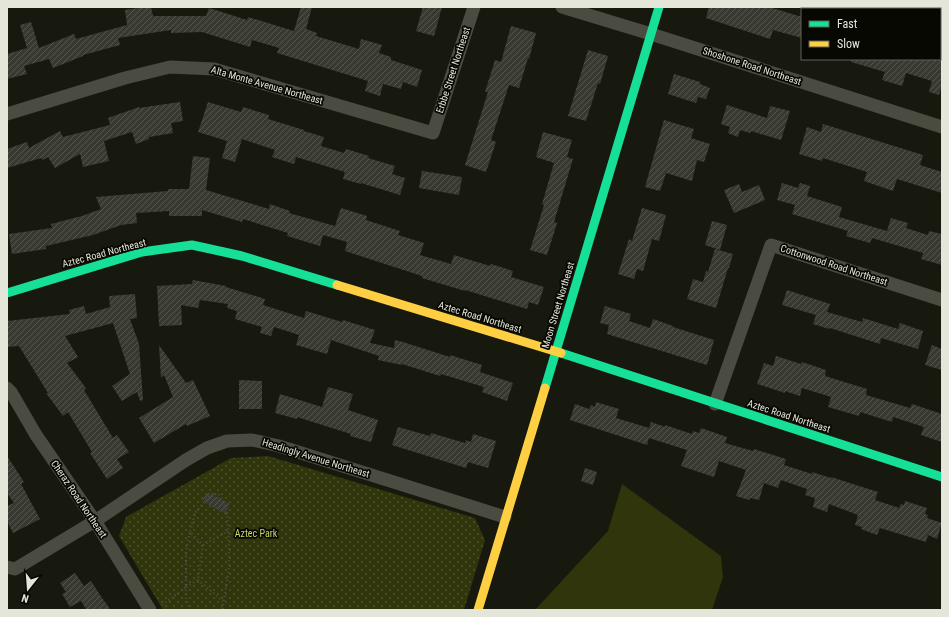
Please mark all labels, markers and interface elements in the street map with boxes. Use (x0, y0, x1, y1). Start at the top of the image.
legend (801, 8, 941, 60)
text: Fast (837, 17, 858, 31)
street label: Erbbe Street Northeast (434, 26, 472, 114)
text: Slow (837, 37, 860, 51)
street label: Shoshone Road Northeast (701, 45, 803, 87)
street label: Alta Monte Avenue Northeast (210, 64, 324, 106)
street label: Aztec Road Northeast (61, 236, 147, 270)
street label: Cottonwood Road Northeast (779, 242, 889, 288)
street label: Moon Street Northeast (540, 260, 576, 350)
street label: Aztec Road Northeast (437, 299, 523, 335)
street label: Aztec Road Northeast (746, 397, 832, 435)
street label: Headingly Avenue Northeast (261, 436, 371, 480)
street label: Cheraz Road Northeast (49, 458, 109, 540)
park label: Aztec Park (235, 528, 278, 539)
north arrow (8, 569, 48, 609)
text: N (20, 591, 30, 605)

